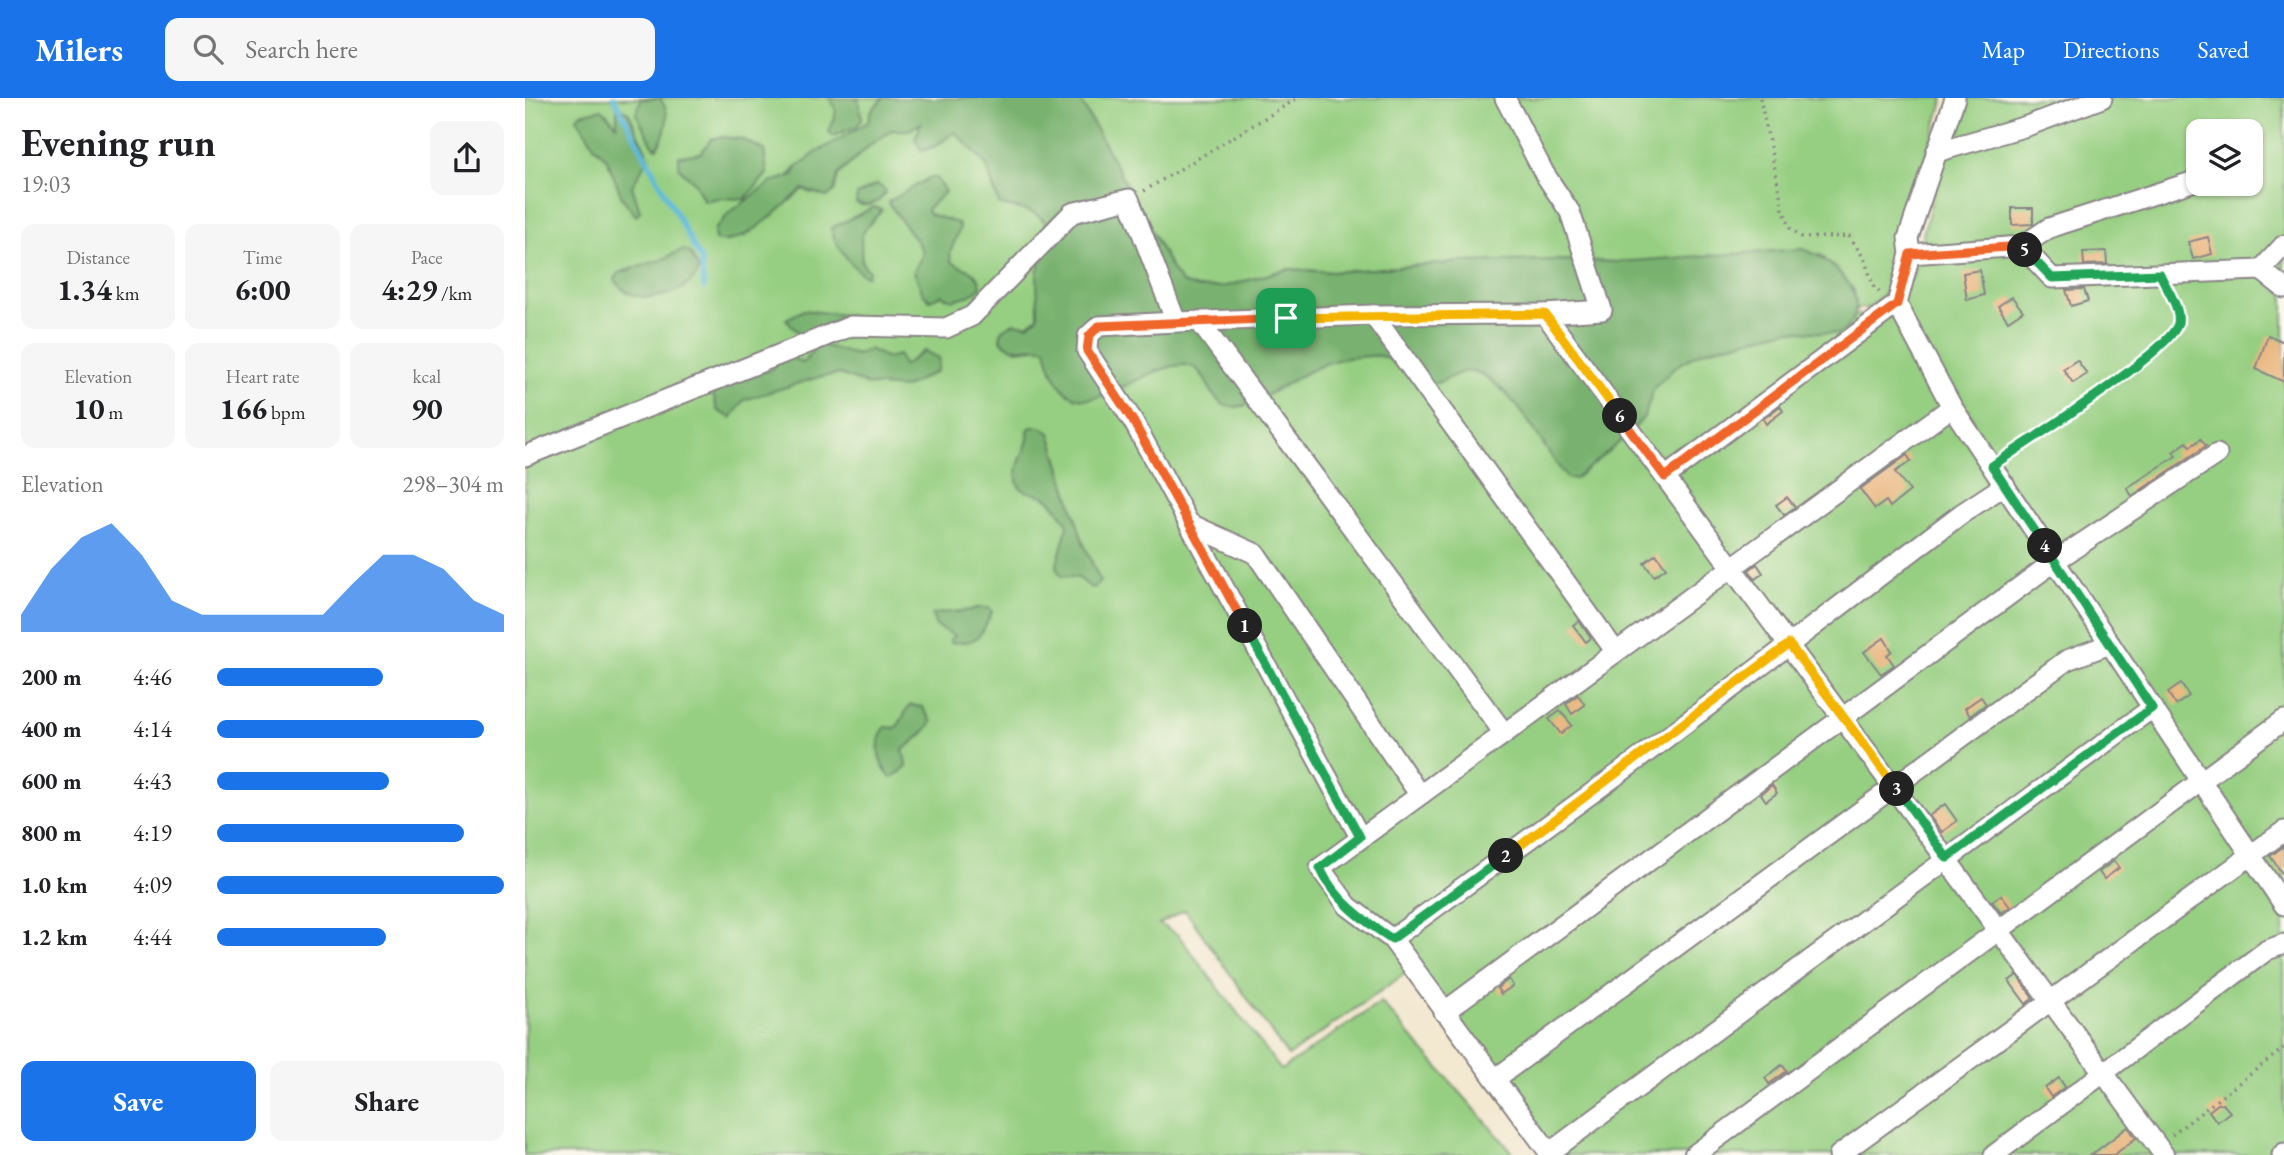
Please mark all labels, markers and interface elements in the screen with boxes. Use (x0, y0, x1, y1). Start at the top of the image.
search box (165, 18, 655, 81)
text: Milers (35, 28, 123, 71)
icon: search (189, 30, 227, 68)
text: Search here (245, 32, 358, 66)
text: Map (1982, 34, 2025, 65)
text: Directions (2063, 34, 2160, 65)
text: Saved (2198, 34, 2249, 65)
text: Evening run (21, 118, 216, 167)
map controls (2186, 119, 2263, 196)
button: layers (2186, 119, 2263, 196)
button: share (430, 121, 504, 195)
text: 19:03 (21, 169, 71, 199)
pin: 5 (2007, 232, 2043, 268)
text: 5 (2019, 237, 2030, 262)
text: Distance (66, 245, 130, 270)
text: Time (243, 245, 282, 270)
text: Pace (411, 245, 443, 270)
text: 1.34 (57, 270, 112, 309)
text: 6:00 (234, 270, 291, 309)
text: 4:29 (381, 270, 437, 309)
text: km (112, 281, 139, 306)
text: /km (437, 281, 472, 306)
pin (1256, 288, 1316, 348)
icon: arrive (1267, 299, 1305, 337)
text: Elevation (64, 364, 132, 389)
text: Heart rate (226, 364, 299, 389)
text: kcal (413, 364, 441, 389)
text: 10 (73, 389, 105, 428)
text: 166 (220, 389, 267, 428)
text: 90 (411, 389, 443, 428)
pin: 6 (1603, 398, 1637, 434)
text: m (105, 400, 123, 425)
text: bpm (267, 400, 305, 425)
text: 6 (1614, 403, 1625, 428)
text: Elevation (21, 469, 104, 499)
text: 298–304 m (403, 469, 504, 499)
pin: 4 (2027, 528, 2063, 564)
text: 4 (2039, 533, 2050, 558)
pin: 1 (1227, 608, 1263, 644)
text: 1 (1239, 613, 1250, 638)
text: 200 m (21, 662, 82, 692)
text: 4:46 (133, 662, 172, 692)
text: 400 m (21, 714, 82, 744)
text: 4:14 (133, 714, 172, 744)
text: 600 m (21, 766, 82, 796)
text: 4:43 (133, 766, 172, 796)
pin: 3 (1879, 772, 1915, 806)
text: 3 (1891, 776, 1902, 801)
text: 800 m (21, 818, 82, 848)
text: 4:19 (133, 818, 172, 848)
pin: 2 (1489, 838, 1523, 874)
text: 2 (1500, 843, 1511, 868)
text: 1.0 km (21, 870, 88, 900)
text: 4:09 (133, 870, 172, 900)
text: 1.2 km (21, 922, 88, 952)
text: 4:44 (133, 922, 172, 952)
button: Save (21, 1061, 256, 1141)
button: Share (270, 1061, 504, 1141)

